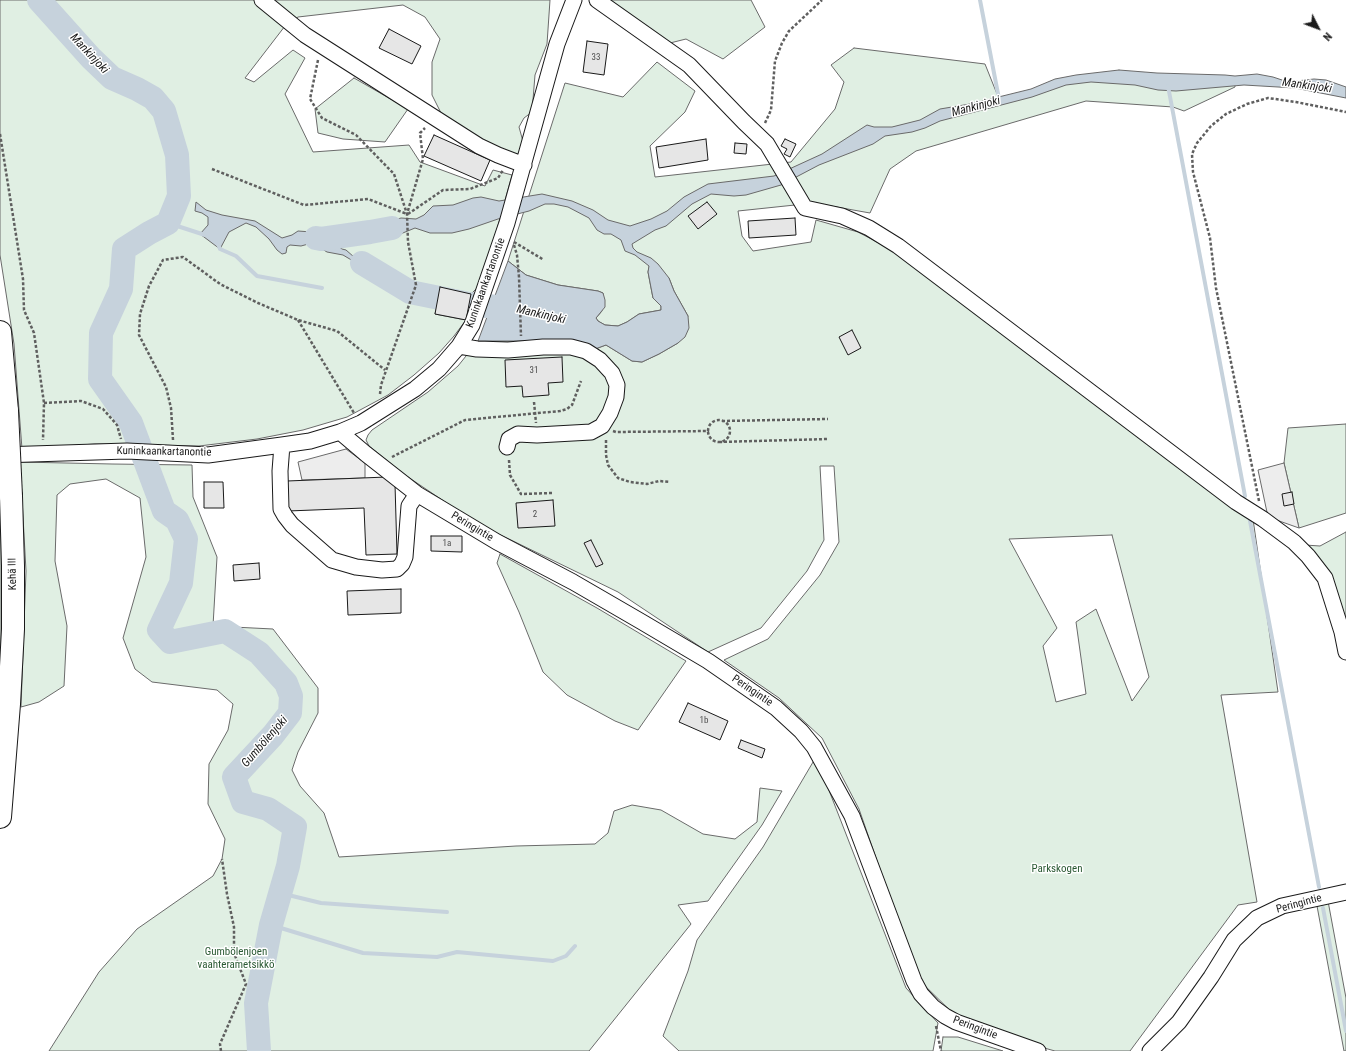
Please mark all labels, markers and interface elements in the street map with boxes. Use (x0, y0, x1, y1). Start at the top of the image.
north arrow (1298, 8, 1338, 48)
text: N (1320, 30, 1334, 43)
water label: Mankinjoki (67, 31, 111, 77)
house number: 33 (592, 53, 600, 63)
water label: Mankinjoki (1281, 75, 1333, 97)
water label: Mankinjoki (950, 94, 1002, 120)
street label: Kuninkaankartanontie (464, 236, 508, 330)
water label: Mankinjoki (515, 302, 567, 328)
house number: 31 (530, 366, 538, 376)
street label: Kuninkaankartanontie (117, 445, 211, 459)
street label: Peringintie (449, 509, 495, 545)
house number: 2 (533, 510, 537, 520)
house number: 1a (443, 539, 451, 549)
street label: Kehä III (6, 558, 20, 590)
street label: Peringintie (729, 672, 775, 710)
water label: Gumbölenjoki (239, 714, 291, 770)
house number: 1b (700, 716, 708, 726)
park label: Parkskogen (1031, 862, 1083, 876)
street label: Peringintie (1275, 892, 1323, 916)
park label: Gumbölenjoen vaahterametsikkö (198, 945, 274, 971)
street label: Peringintie (951, 1013, 999, 1043)

